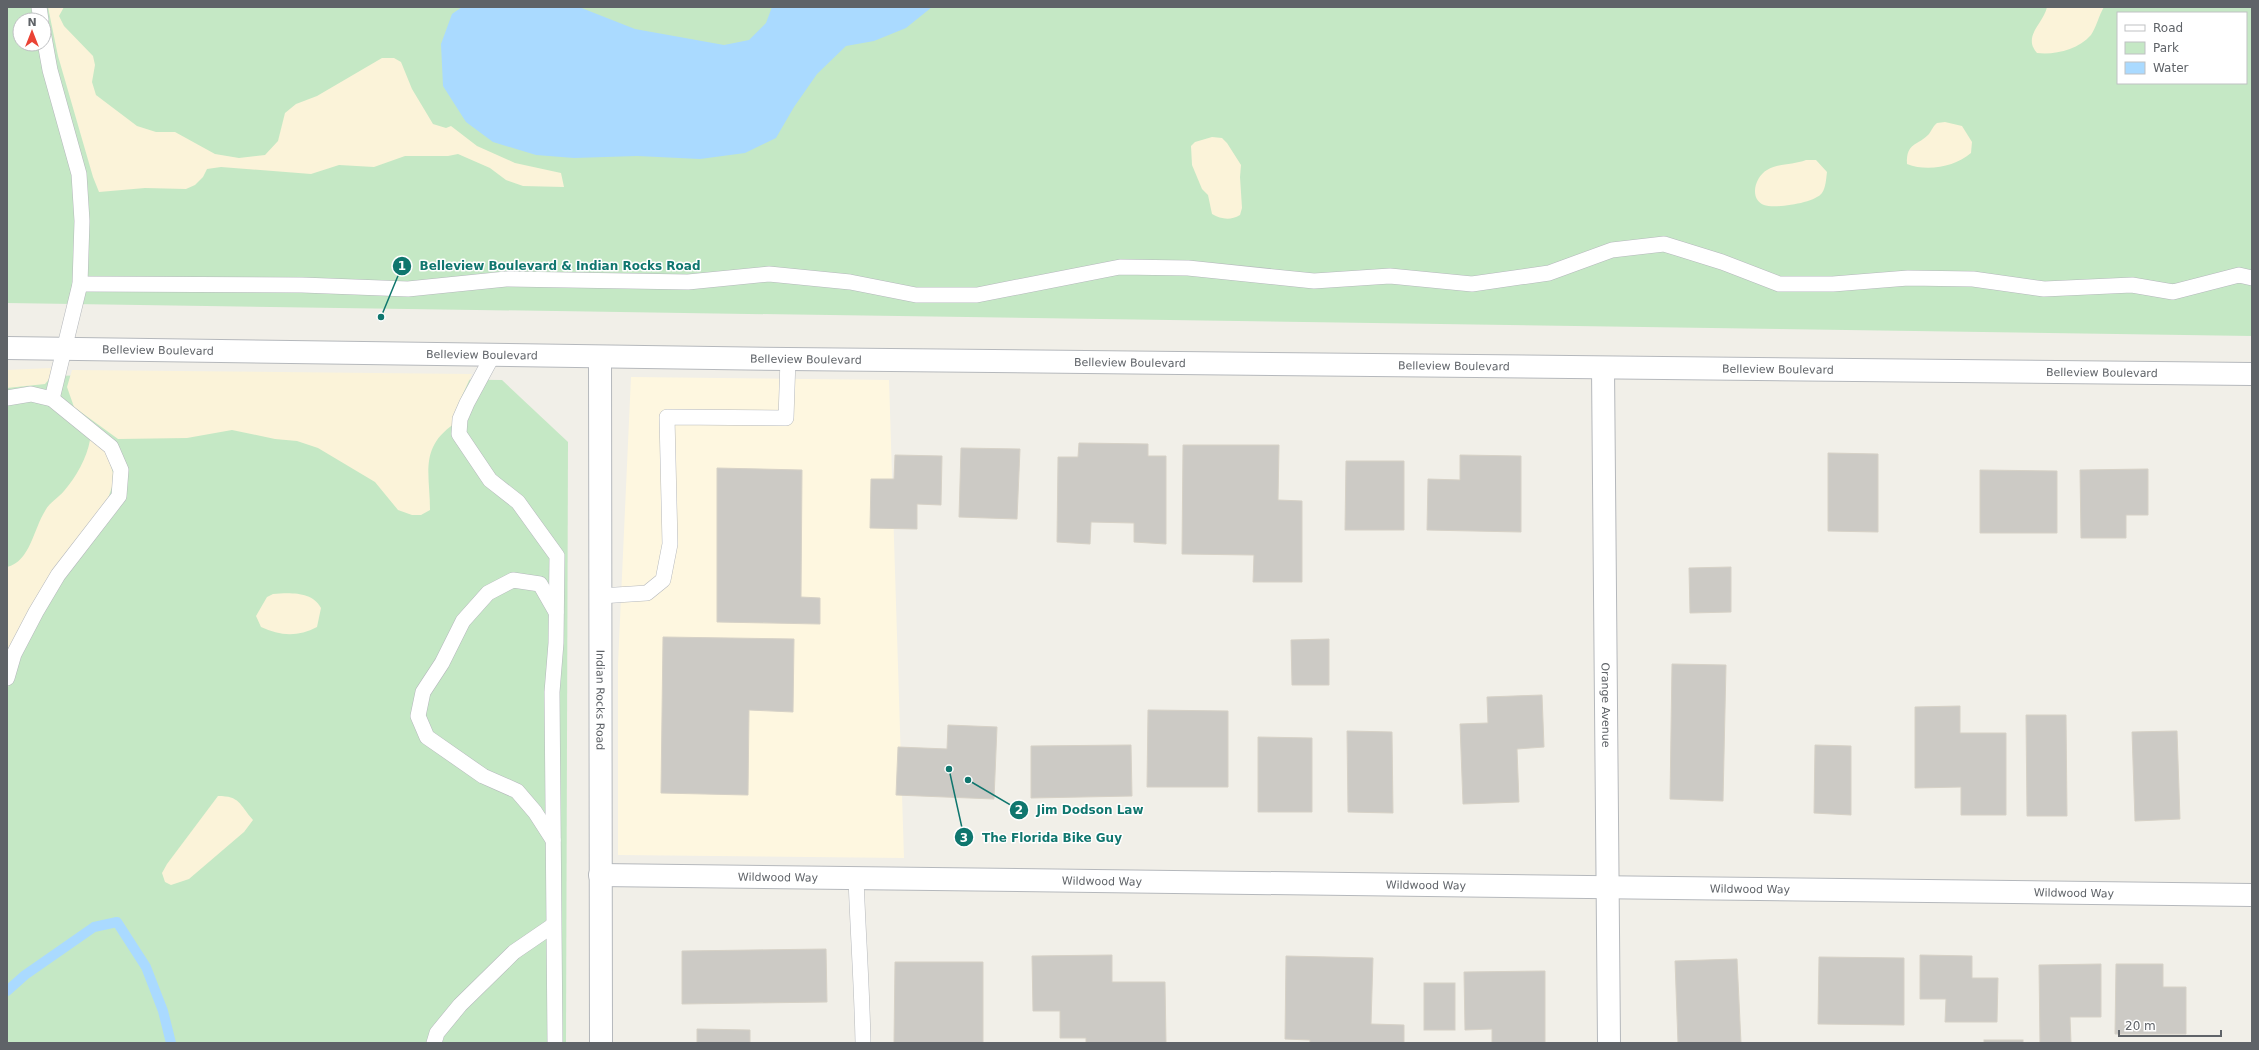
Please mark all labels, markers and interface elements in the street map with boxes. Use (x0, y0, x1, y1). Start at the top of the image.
north arrow (12, 12, 52, 52)
legend (2117, 12, 2247, 84)
text: N (27, 16, 37, 29)
text: Road (2153, 21, 2183, 35)
text: Park (2153, 41, 2179, 55)
text: Water (2153, 61, 2189, 75)
callout: Belleview Boulevard & Indian Rocks Road (392, 254, 709, 278)
text: 1 (398, 259, 406, 273)
text: Belleview Boulevard & Indian Rocks Road (419, 259, 701, 273)
street label: Belleview Boulevard (102, 343, 214, 358)
street label: Belleview Boulevard (426, 348, 538, 362)
street label: Belleview Boulevard (750, 352, 862, 367)
street label: Belleview Boulevard (1074, 356, 1186, 370)
street label: Belleview Boulevard (1398, 359, 1510, 373)
street label: Belleview Boulevard (1722, 363, 1834, 377)
street label: Belleview Boulevard (2046, 366, 2158, 380)
street label: Indian Rocks Road (593, 650, 607, 750)
street label: Orange Avenue (1599, 662, 1612, 748)
callout: Jim Dodson Law (1009, 798, 1152, 822)
text: 2 (1015, 803, 1023, 817)
text: Jim Dodson Law (1036, 803, 1144, 817)
callout: The Florida Bike Guy (954, 825, 1130, 849)
text: 3 (960, 831, 968, 845)
text: The Florida Bike Guy (982, 831, 1122, 845)
street label: Wildwood Way (738, 871, 819, 885)
street label: Wildwood Way (1062, 875, 1143, 889)
street label: Wildwood Way (1386, 879, 1467, 892)
street label: Wildwood Way (1710, 882, 1791, 896)
street label: Wildwood Way (2034, 886, 2115, 900)
scale bar (2119, 1012, 2221, 1038)
text: 20 m (2125, 1019, 2156, 1033)

